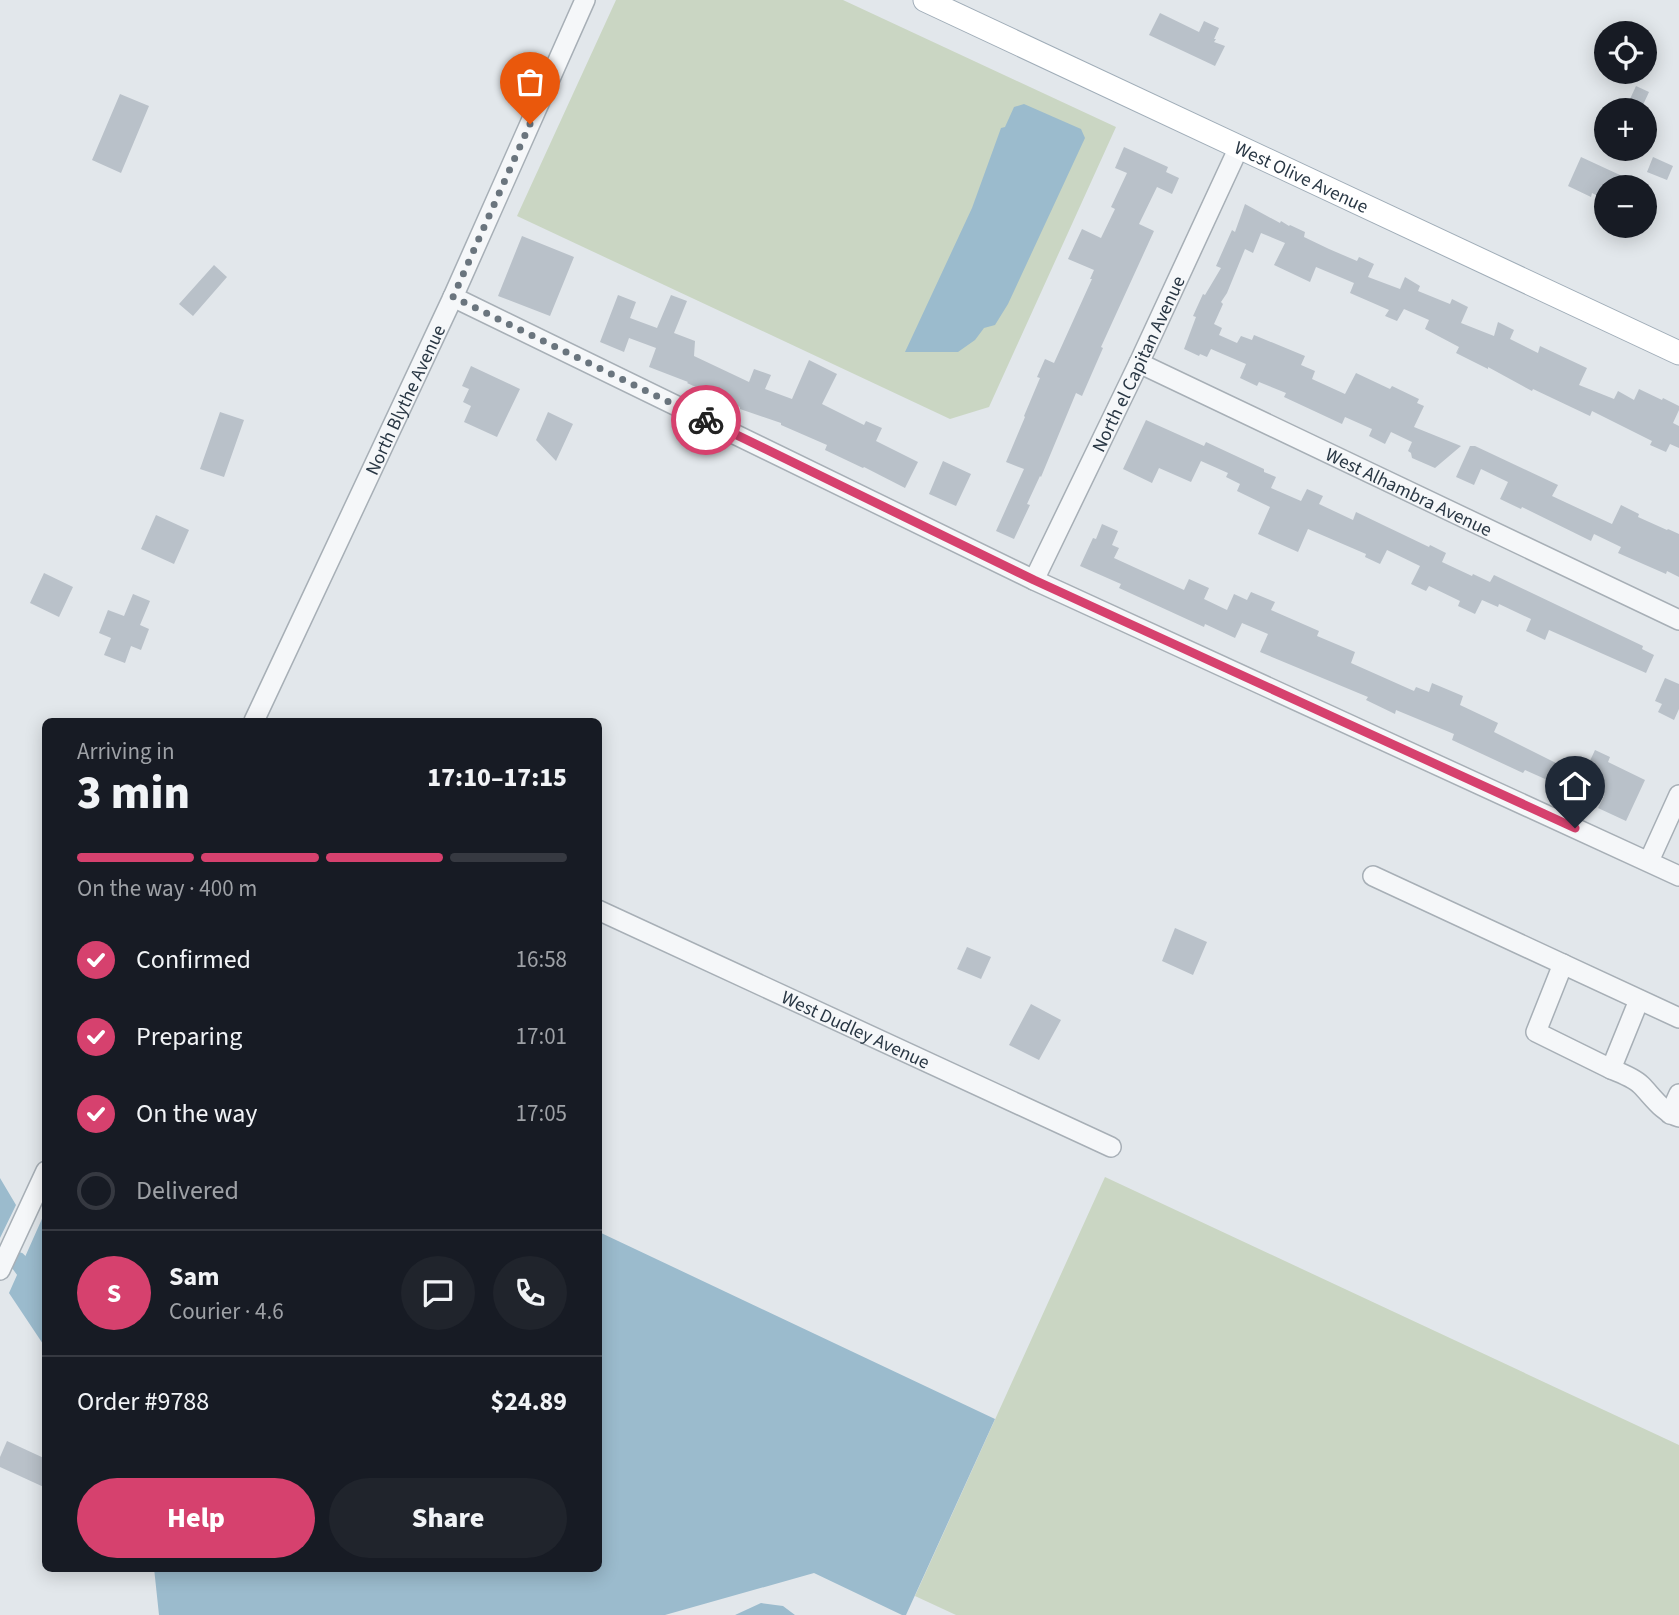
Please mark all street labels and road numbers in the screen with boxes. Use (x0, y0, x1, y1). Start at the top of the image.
street label: West Olive Avenue (1230, 135, 1373, 221)
street label: North el Capitan Avenue (1086, 272, 1193, 457)
street label: North Blythe Avenue (359, 321, 453, 480)
street label: West Alhambra Avenue (1320, 442, 1496, 544)
street label: West Dudley Avenue (777, 985, 934, 1076)

